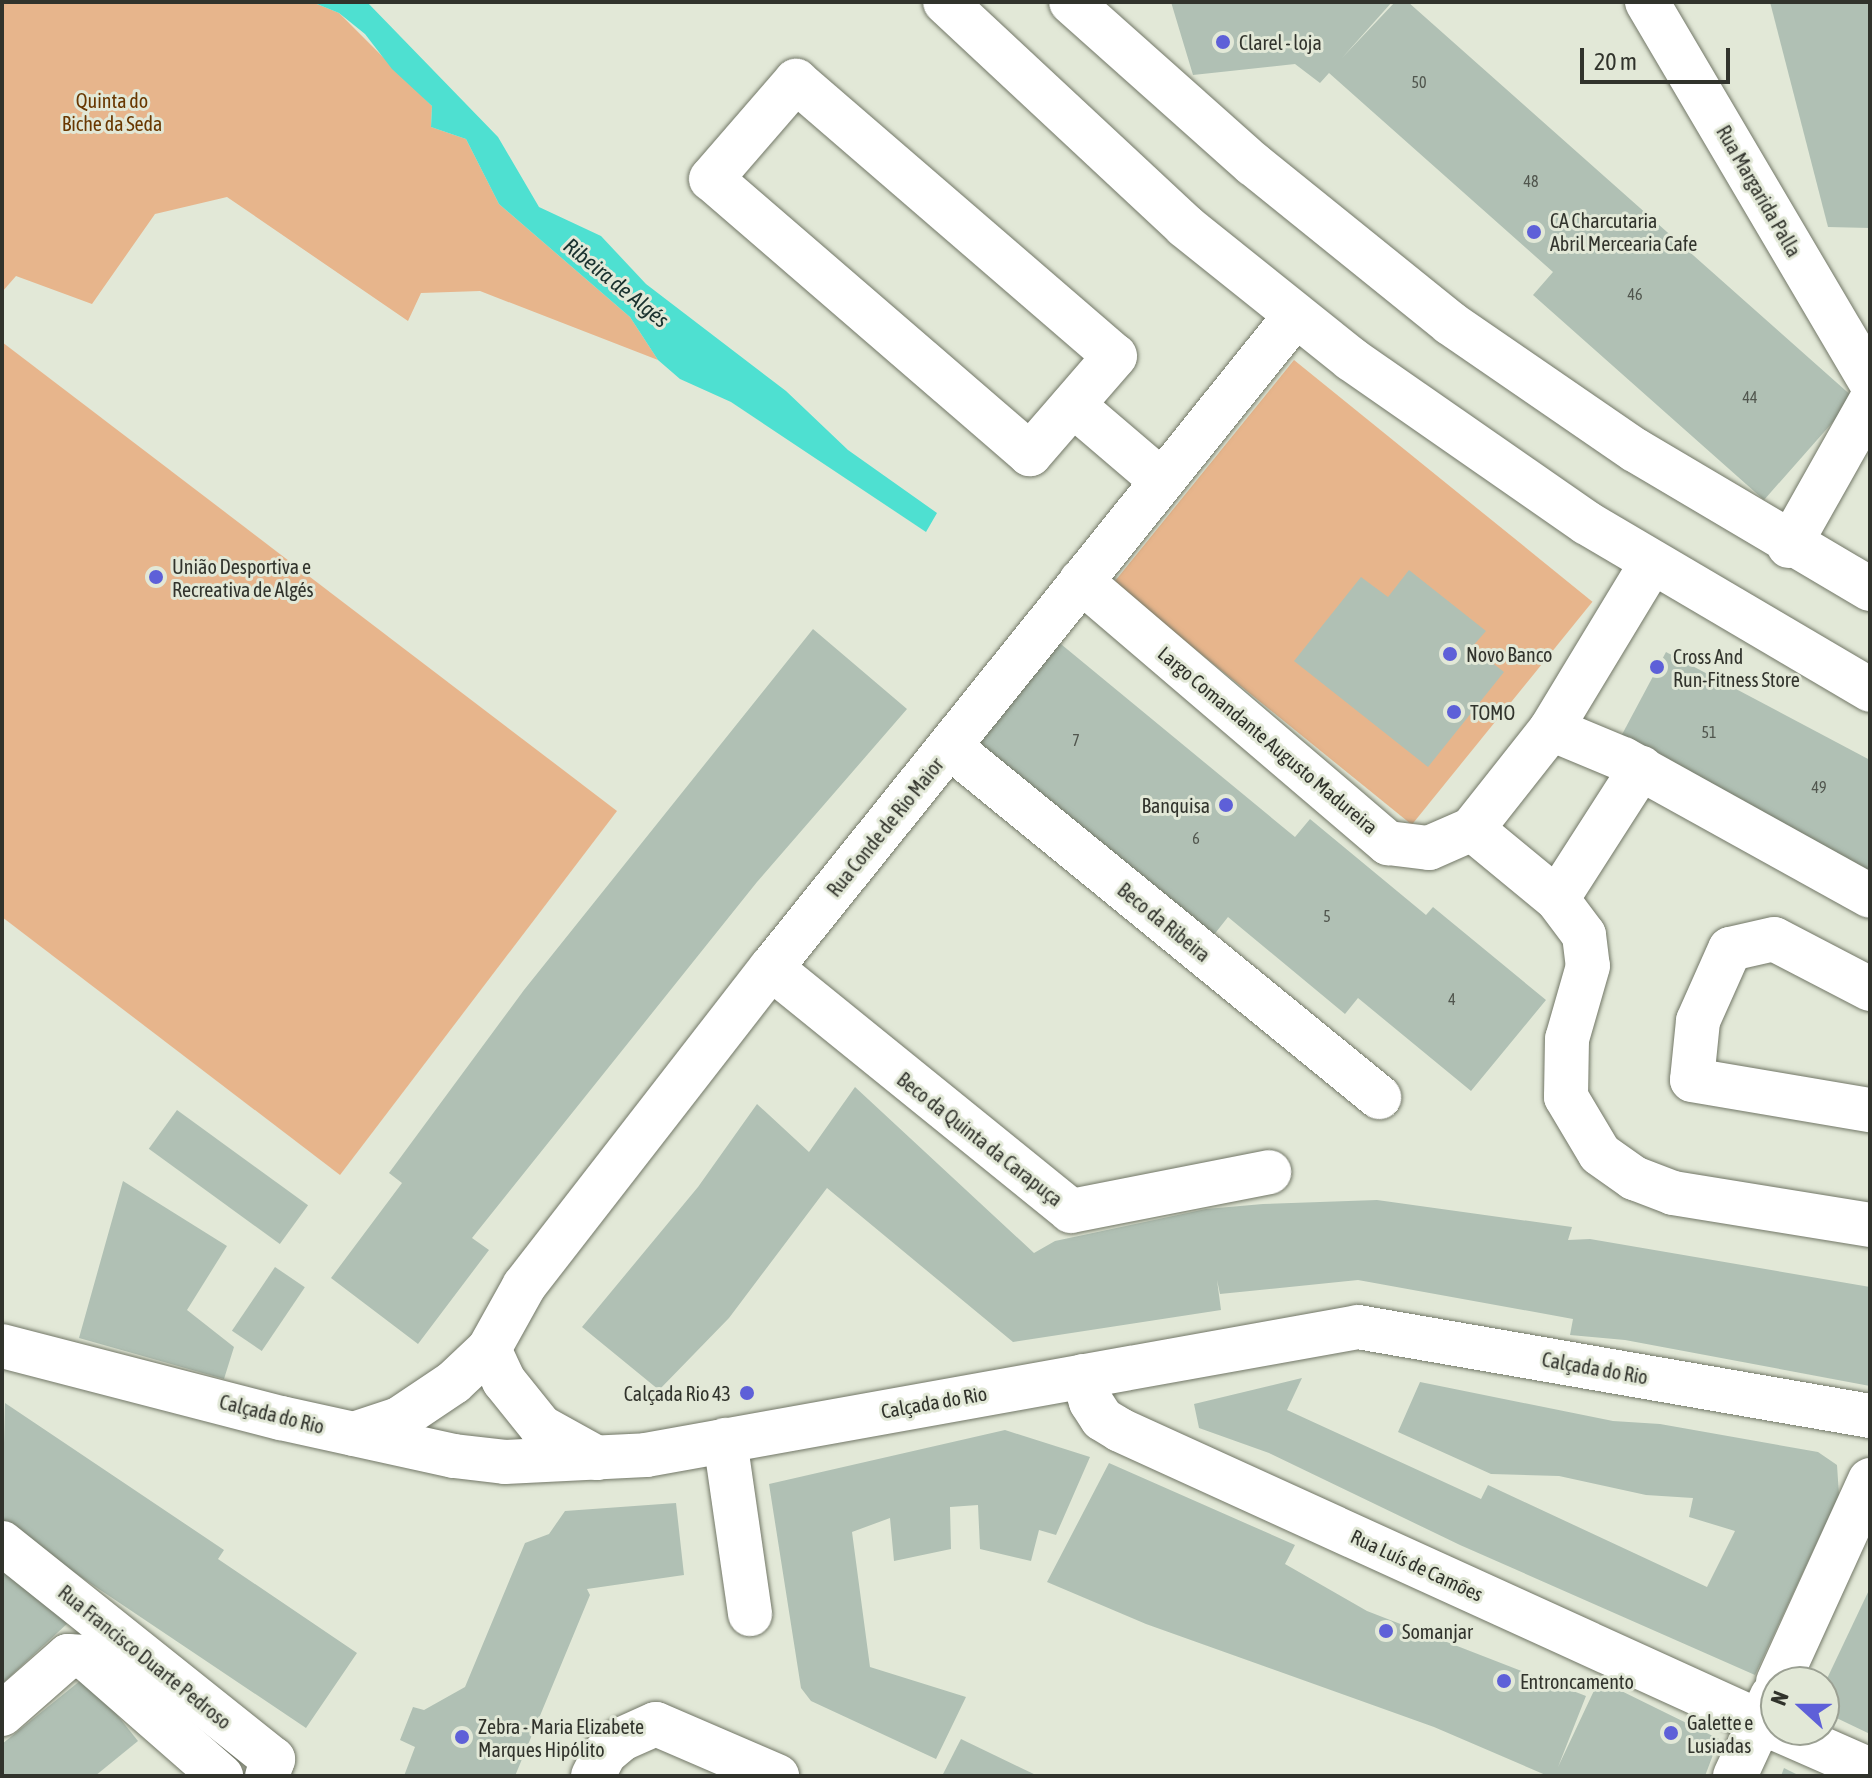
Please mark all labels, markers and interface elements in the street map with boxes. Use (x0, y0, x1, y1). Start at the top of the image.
place label: Clarel - loja (1239, 30, 1322, 54)
scale bar (1584, 32, 1734, 82)
marker: Clarel - loja (1214, 33, 1232, 51)
text: 20 m (1594, 48, 1637, 75)
house number: 50 (1411, 72, 1427, 92)
park label: Quinta do Biche da Seda (62, 88, 162, 135)
street label: Rua Margarida Palla (1712, 121, 1806, 261)
house number: 48 (1523, 171, 1539, 191)
place label: CA Charcutaria Abril Mercearia Cafe (1550, 208, 1697, 255)
marker: CA Charcutaria Abril Mercearia Cafe (1525, 223, 1543, 241)
water label: Ribeira de Algés (558, 232, 674, 334)
house number: 46 (1627, 284, 1643, 304)
house number: 44 (1742, 387, 1758, 407)
place label: União Desportiva e Recreativa de Algés (172, 554, 314, 601)
marker: União Desportiva e Recreativa de Algés (147, 568, 165, 586)
street label: Largo Comandante Augusto Madureira (1153, 641, 1383, 839)
place label: Novo Banco (1466, 642, 1552, 666)
place label: Cross And Run-Fitness Store (1673, 644, 1800, 691)
marker: Novo Banco (1441, 645, 1459, 663)
marker: Cross And Run-Fitness Store (1648, 658, 1666, 676)
place label: TOMO (1470, 700, 1515, 724)
marker: TOMO (1445, 703, 1463, 721)
house number: 51 (1701, 722, 1717, 742)
house number: 7 (1072, 730, 1080, 750)
street label: Rua Conde de Rio Maior (822, 753, 948, 901)
house number: 49 (1811, 777, 1827, 797)
place label: Banquisa (1141, 793, 1210, 817)
marker: Banquisa (1217, 796, 1235, 814)
house number: 6 (1192, 828, 1200, 848)
street label: Beco da Ribeira (1113, 877, 1215, 967)
house number: 5 (1323, 906, 1331, 926)
house number: 4 (1448, 989, 1456, 1009)
street label: Beco da Quinta da Carapuça (892, 1067, 1068, 1211)
street label: Calçada do Rio (1540, 1347, 1650, 1389)
place label: Calçada Rio 43 (624, 1381, 731, 1405)
street label: Calçada do Rio (879, 1381, 989, 1423)
marker: Calçada Rio 43 (738, 1384, 756, 1402)
street label: Calçada do Rio (217, 1389, 327, 1439)
street label: Rua Luís de Camões (1347, 1524, 1487, 1606)
street label: Rua Francisco Duarte Pedroso (54, 1580, 236, 1734)
place label: Somanjar (1402, 1619, 1473, 1643)
marker: Somanjar (1377, 1622, 1395, 1640)
north arrow (1760, 1666, 1840, 1746)
place label: Entroncamento (1520, 1669, 1634, 1693)
marker: Entroncamento (1495, 1672, 1513, 1690)
text: N (1765, 1687, 1794, 1709)
place label: Galette e Lusiadas (1687, 1710, 1753, 1757)
place label: Zebra - Maria Elizabete Marques Hipólito (478, 1714, 644, 1761)
marker: Galette e Lusiadas (1662, 1724, 1680, 1742)
marker: Zebra - Maria Elizabete Marques Hipólito (453, 1728, 471, 1746)

